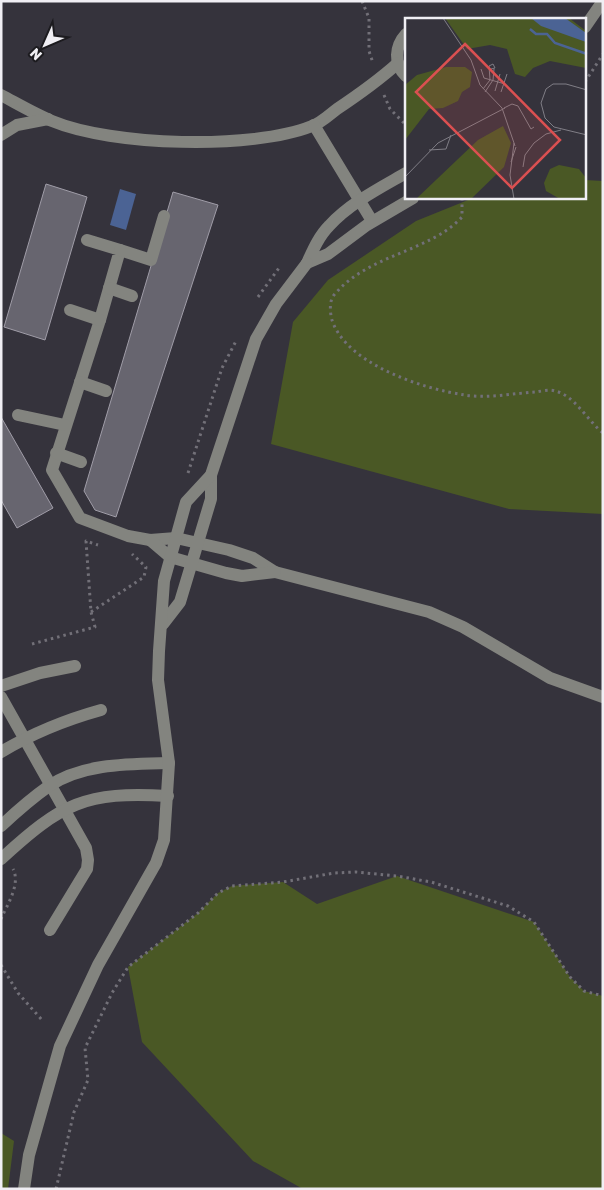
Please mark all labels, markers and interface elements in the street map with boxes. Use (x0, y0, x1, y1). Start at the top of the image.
inset map (405, 18, 586, 199)
north arrow (20, 20, 70, 70)
text: N (27, 44, 46, 63)

